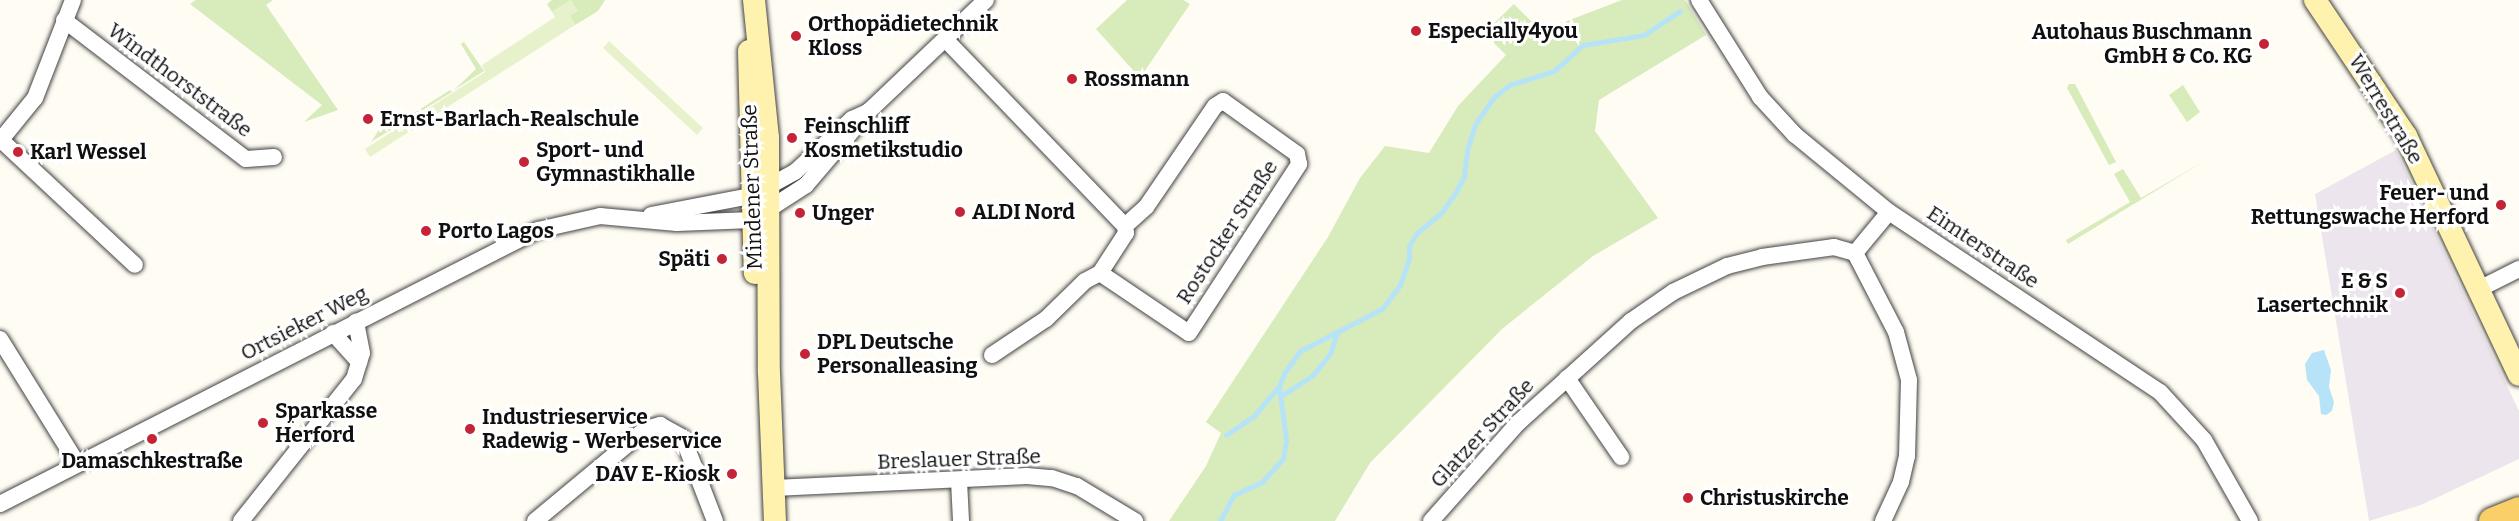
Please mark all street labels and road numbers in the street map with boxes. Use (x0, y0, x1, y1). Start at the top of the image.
street label: Windthorststraße (103, 18, 257, 142)
street label: Werrestraße (2343, 50, 2429, 168)
street label: Mindener Straße (737, 104, 767, 270)
street label: Rostocker Straße (1171, 155, 1283, 309)
street label: Eimterstraße (1922, 200, 2044, 294)
street label: Ortsieker Weg (236, 280, 372, 366)
street label: Glatzer Straße (1425, 373, 1539, 493)
street label: Breslauer Straße (877, 444, 1041, 474)

